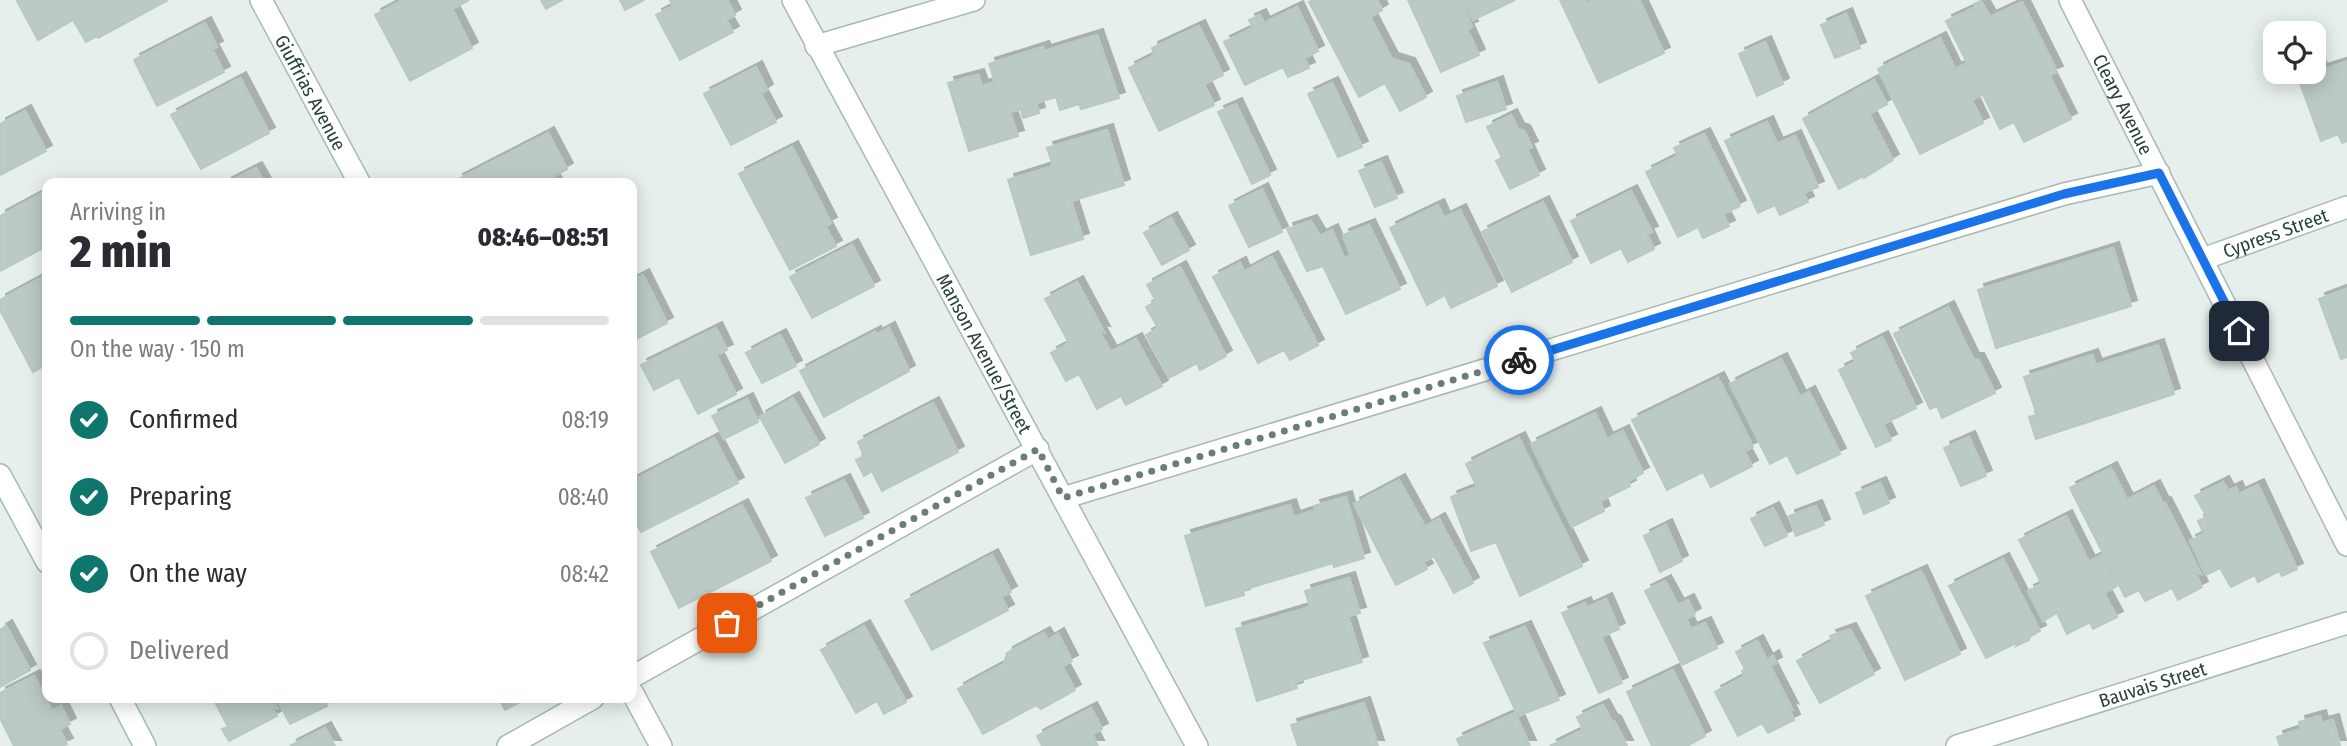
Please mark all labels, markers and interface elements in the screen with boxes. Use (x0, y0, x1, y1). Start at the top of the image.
map controls (2263, 21, 2326, 84)
button: locate (2263, 21, 2326, 84)
street label: Giuffrias Avenue (270, 31, 351, 154)
street label: Cleary Avenue (2087, 50, 2158, 159)
text: Arriving in (70, 198, 166, 226)
street label: Cypress Street (2220, 204, 2332, 263)
text: 08:46–08:51 (477, 222, 609, 253)
text: 2 min (70, 224, 172, 279)
street label: Manson Avenue/Street (931, 270, 1037, 438)
pin (2209, 301, 2269, 361)
icon: home (2220, 312, 2258, 350)
courier (1484, 325, 1554, 395)
text: On the way · 150 m (70, 335, 245, 363)
icon: bike (1500, 341, 1538, 379)
icon: check (70, 401, 108, 439)
text: Confirmed (129, 404, 239, 435)
text: 08:19 (561, 406, 609, 434)
icon: check (70, 478, 108, 516)
text: Preparing (129, 481, 231, 512)
text: 08:40 (558, 483, 609, 511)
icon: check (70, 555, 108, 593)
text: On the way (129, 558, 247, 589)
text: 08:42 (560, 560, 609, 588)
pin (697, 593, 757, 653)
icon: bag (708, 604, 746, 642)
text: Delivered (129, 635, 230, 666)
street label: Bauvais Street (2096, 657, 2210, 713)

